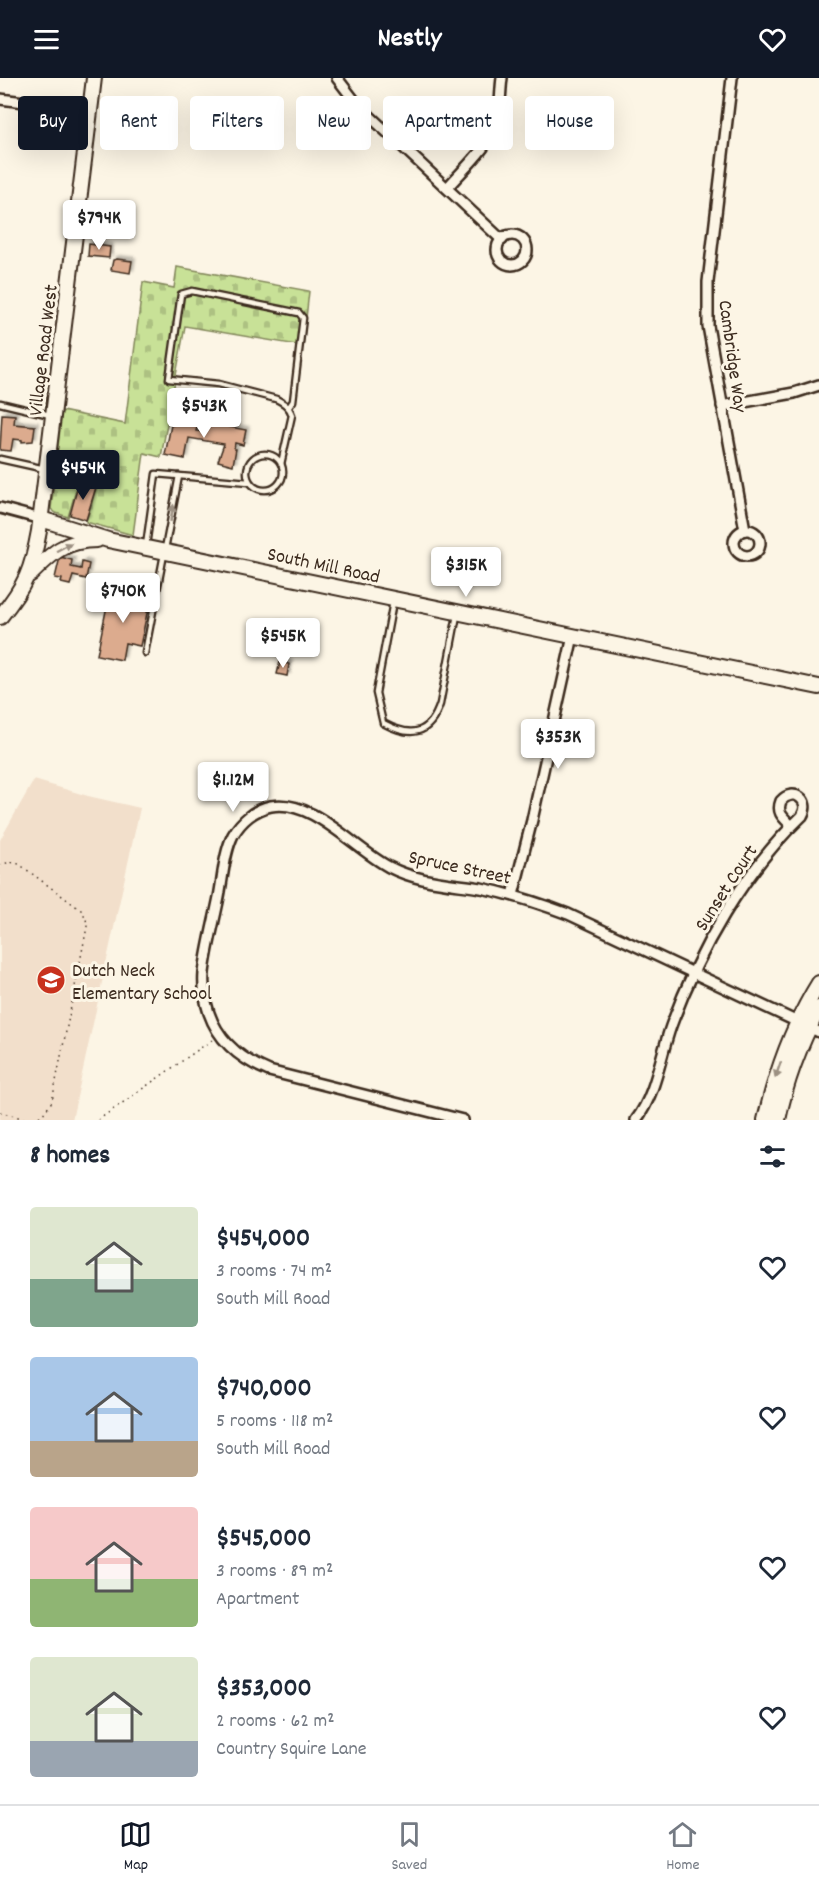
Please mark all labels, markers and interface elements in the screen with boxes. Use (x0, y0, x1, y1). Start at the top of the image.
text: Nestly (378, 20, 441, 59)
icon: menu (30, 23, 63, 56)
icon: heart (756, 23, 789, 56)
chip: Buy (18, 96, 88, 150)
chip: Rent (100, 96, 178, 150)
chip: Filters (190, 96, 284, 150)
chip: New (296, 96, 371, 150)
chip: Apartment (383, 96, 513, 150)
chip: House (525, 96, 614, 150)
pin: $794K (57, 200, 141, 251)
text: $794K (77, 205, 121, 233)
street label: Village Road West (23, 283, 67, 418)
street label: Cambridge Way (709, 298, 753, 415)
pin: $543K (162, 388, 246, 439)
text: $543K (181, 393, 227, 421)
pin: $454K (41, 450, 125, 501)
text: $454K (60, 455, 106, 483)
one-way arrow (168, 504, 177, 523)
street label: South Mill Road (265, 541, 382, 593)
one-way arrow (55, 543, 72, 552)
pin: $315K (424, 547, 508, 598)
text: $315K (445, 552, 487, 580)
pin: $740K (81, 573, 165, 624)
text: $740K (100, 578, 146, 606)
pin: $545K (241, 618, 325, 669)
text: $545K (260, 623, 306, 651)
pin: $353K (516, 719, 600, 770)
text: $353K (535, 724, 581, 752)
pin: $1.12M (184, 762, 282, 813)
text: $1.12M (212, 767, 254, 795)
street label: Sunset Court (689, 840, 766, 937)
street label: Spruce Street (406, 844, 513, 893)
place label: Dutch Neck Elementary School (72, 958, 212, 1009)
school or university icon: Dutch Neck Elementary School (35, 964, 67, 996)
one-way arrow (773, 1061, 783, 1079)
text: 8 homes (30, 1138, 110, 1175)
icon: filters (756, 1140, 789, 1173)
text: $454,000 (216, 1221, 310, 1258)
icon: home (78, 1231, 150, 1303)
icon: heart (756, 1251, 789, 1284)
text: 3 rooms · 74 m² (216, 1258, 332, 1286)
text: South Mill Road (216, 1286, 330, 1314)
text: $740,000 (216, 1371, 312, 1408)
icon: home (78, 1381, 150, 1453)
icon: heart (756, 1401, 789, 1434)
text: 5 rooms · 118 m² (216, 1408, 333, 1436)
text: South Mill Road (216, 1436, 330, 1464)
text: $545,000 (216, 1521, 312, 1558)
icon: home (78, 1531, 150, 1603)
icon: heart (756, 1551, 789, 1584)
text: 3 rooms · 89 m² (216, 1558, 333, 1586)
text: Apartment (216, 1586, 299, 1614)
text: $353,000 (216, 1671, 312, 1708)
icon: home (78, 1681, 150, 1753)
icon: heart (756, 1701, 789, 1734)
text: 2 rooms · 62 m² (216, 1708, 335, 1736)
text: Country Squire Lane (216, 1736, 367, 1764)
tab: Map (119, 1818, 152, 1877)
tab: Saved (391, 1818, 427, 1877)
tab: Home (666, 1818, 700, 1877)

